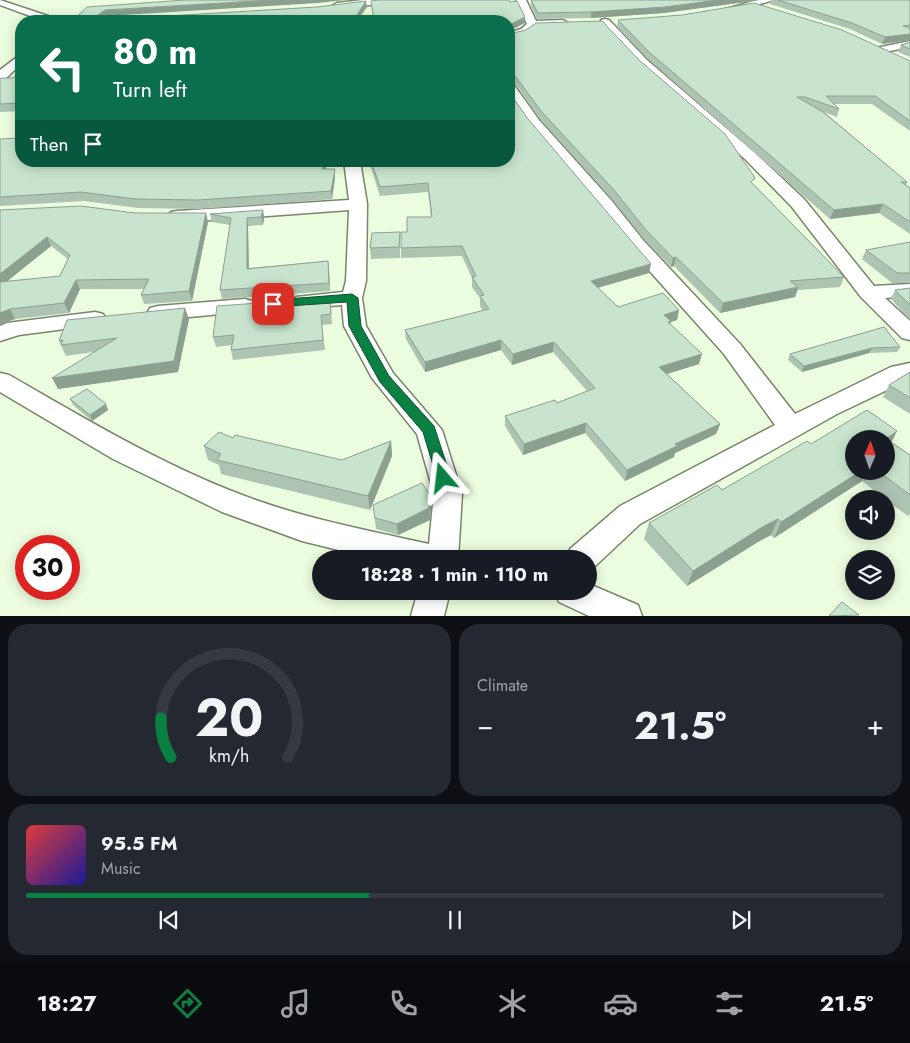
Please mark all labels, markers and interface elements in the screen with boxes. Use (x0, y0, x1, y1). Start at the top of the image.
text: 80 m (113, 27, 197, 77)
icon: left (30, 35, 95, 100)
text: Turn left (113, 73, 187, 105)
icon: arrive (79, 130, 107, 158)
text: Then (30, 131, 69, 158)
pin (252, 283, 294, 325)
icon: arrive (259, 290, 287, 318)
north arrow (845, 430, 895, 480)
map controls (845, 430, 895, 600)
position arrow (416, 451, 468, 503)
button: sound (845, 490, 895, 540)
speed limit sign: 30 (15, 535, 80, 600)
button: layers (845, 550, 895, 600)
text: 18:28 · 1 min · 110 m (361, 561, 548, 588)
text: Climate (477, 674, 528, 697)
text: 20 (195, 680, 264, 756)
text: 21.5° (634, 698, 726, 753)
text: − (477, 705, 494, 746)
text: + (867, 705, 884, 746)
text: km/h (209, 743, 250, 769)
text: 95.5 FM (101, 830, 177, 857)
text: Music (101, 857, 141, 880)
icon: previous (155, 906, 183, 934)
icon: pause (441, 906, 469, 934)
icon: next (727, 906, 755, 934)
icon: directions (170, 986, 205, 1021)
icon: music (278, 986, 313, 1021)
icon: phone (386, 986, 421, 1021)
icon: climate (495, 986, 530, 1021)
icon: car (603, 986, 638, 1021)
icon: filters (712, 986, 747, 1021)
text: 18:27 (37, 987, 96, 1019)
text: 21.5° (820, 987, 873, 1019)

